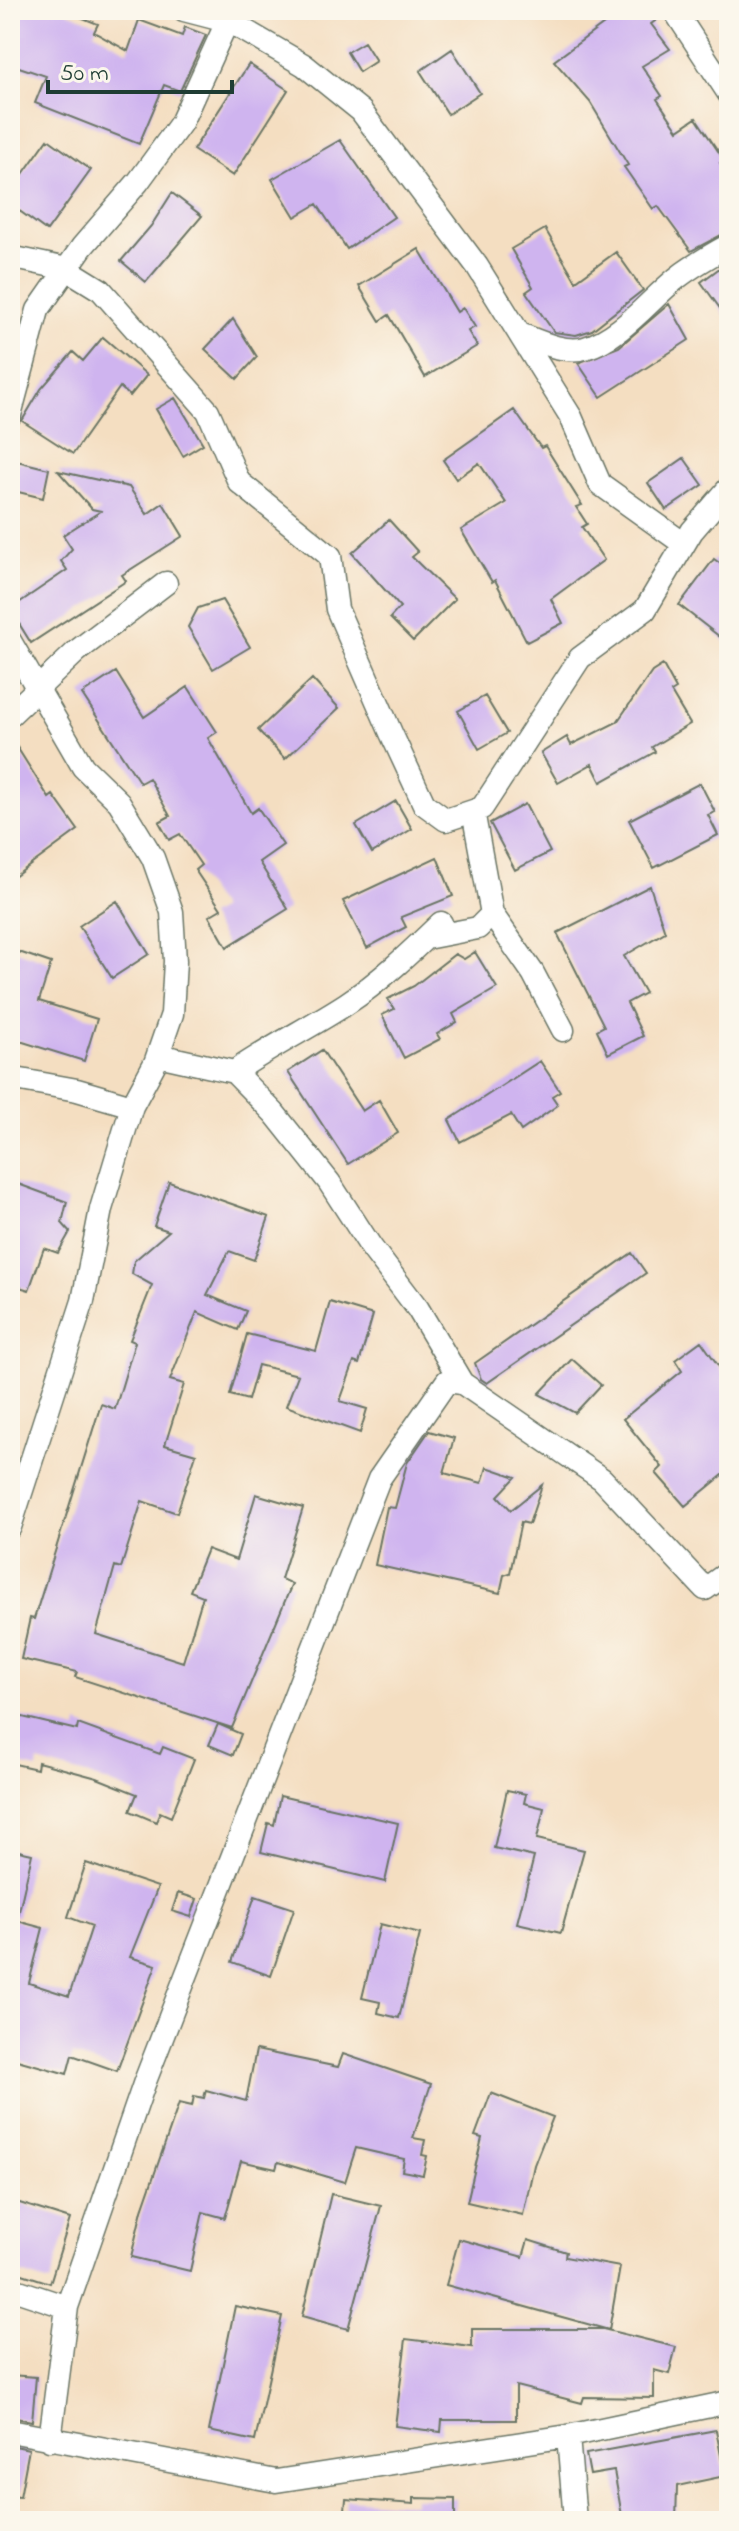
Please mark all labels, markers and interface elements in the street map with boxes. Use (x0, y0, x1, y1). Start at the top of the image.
scale bar (48, 44, 232, 94)
text: 50 m (60, 57, 109, 92)

